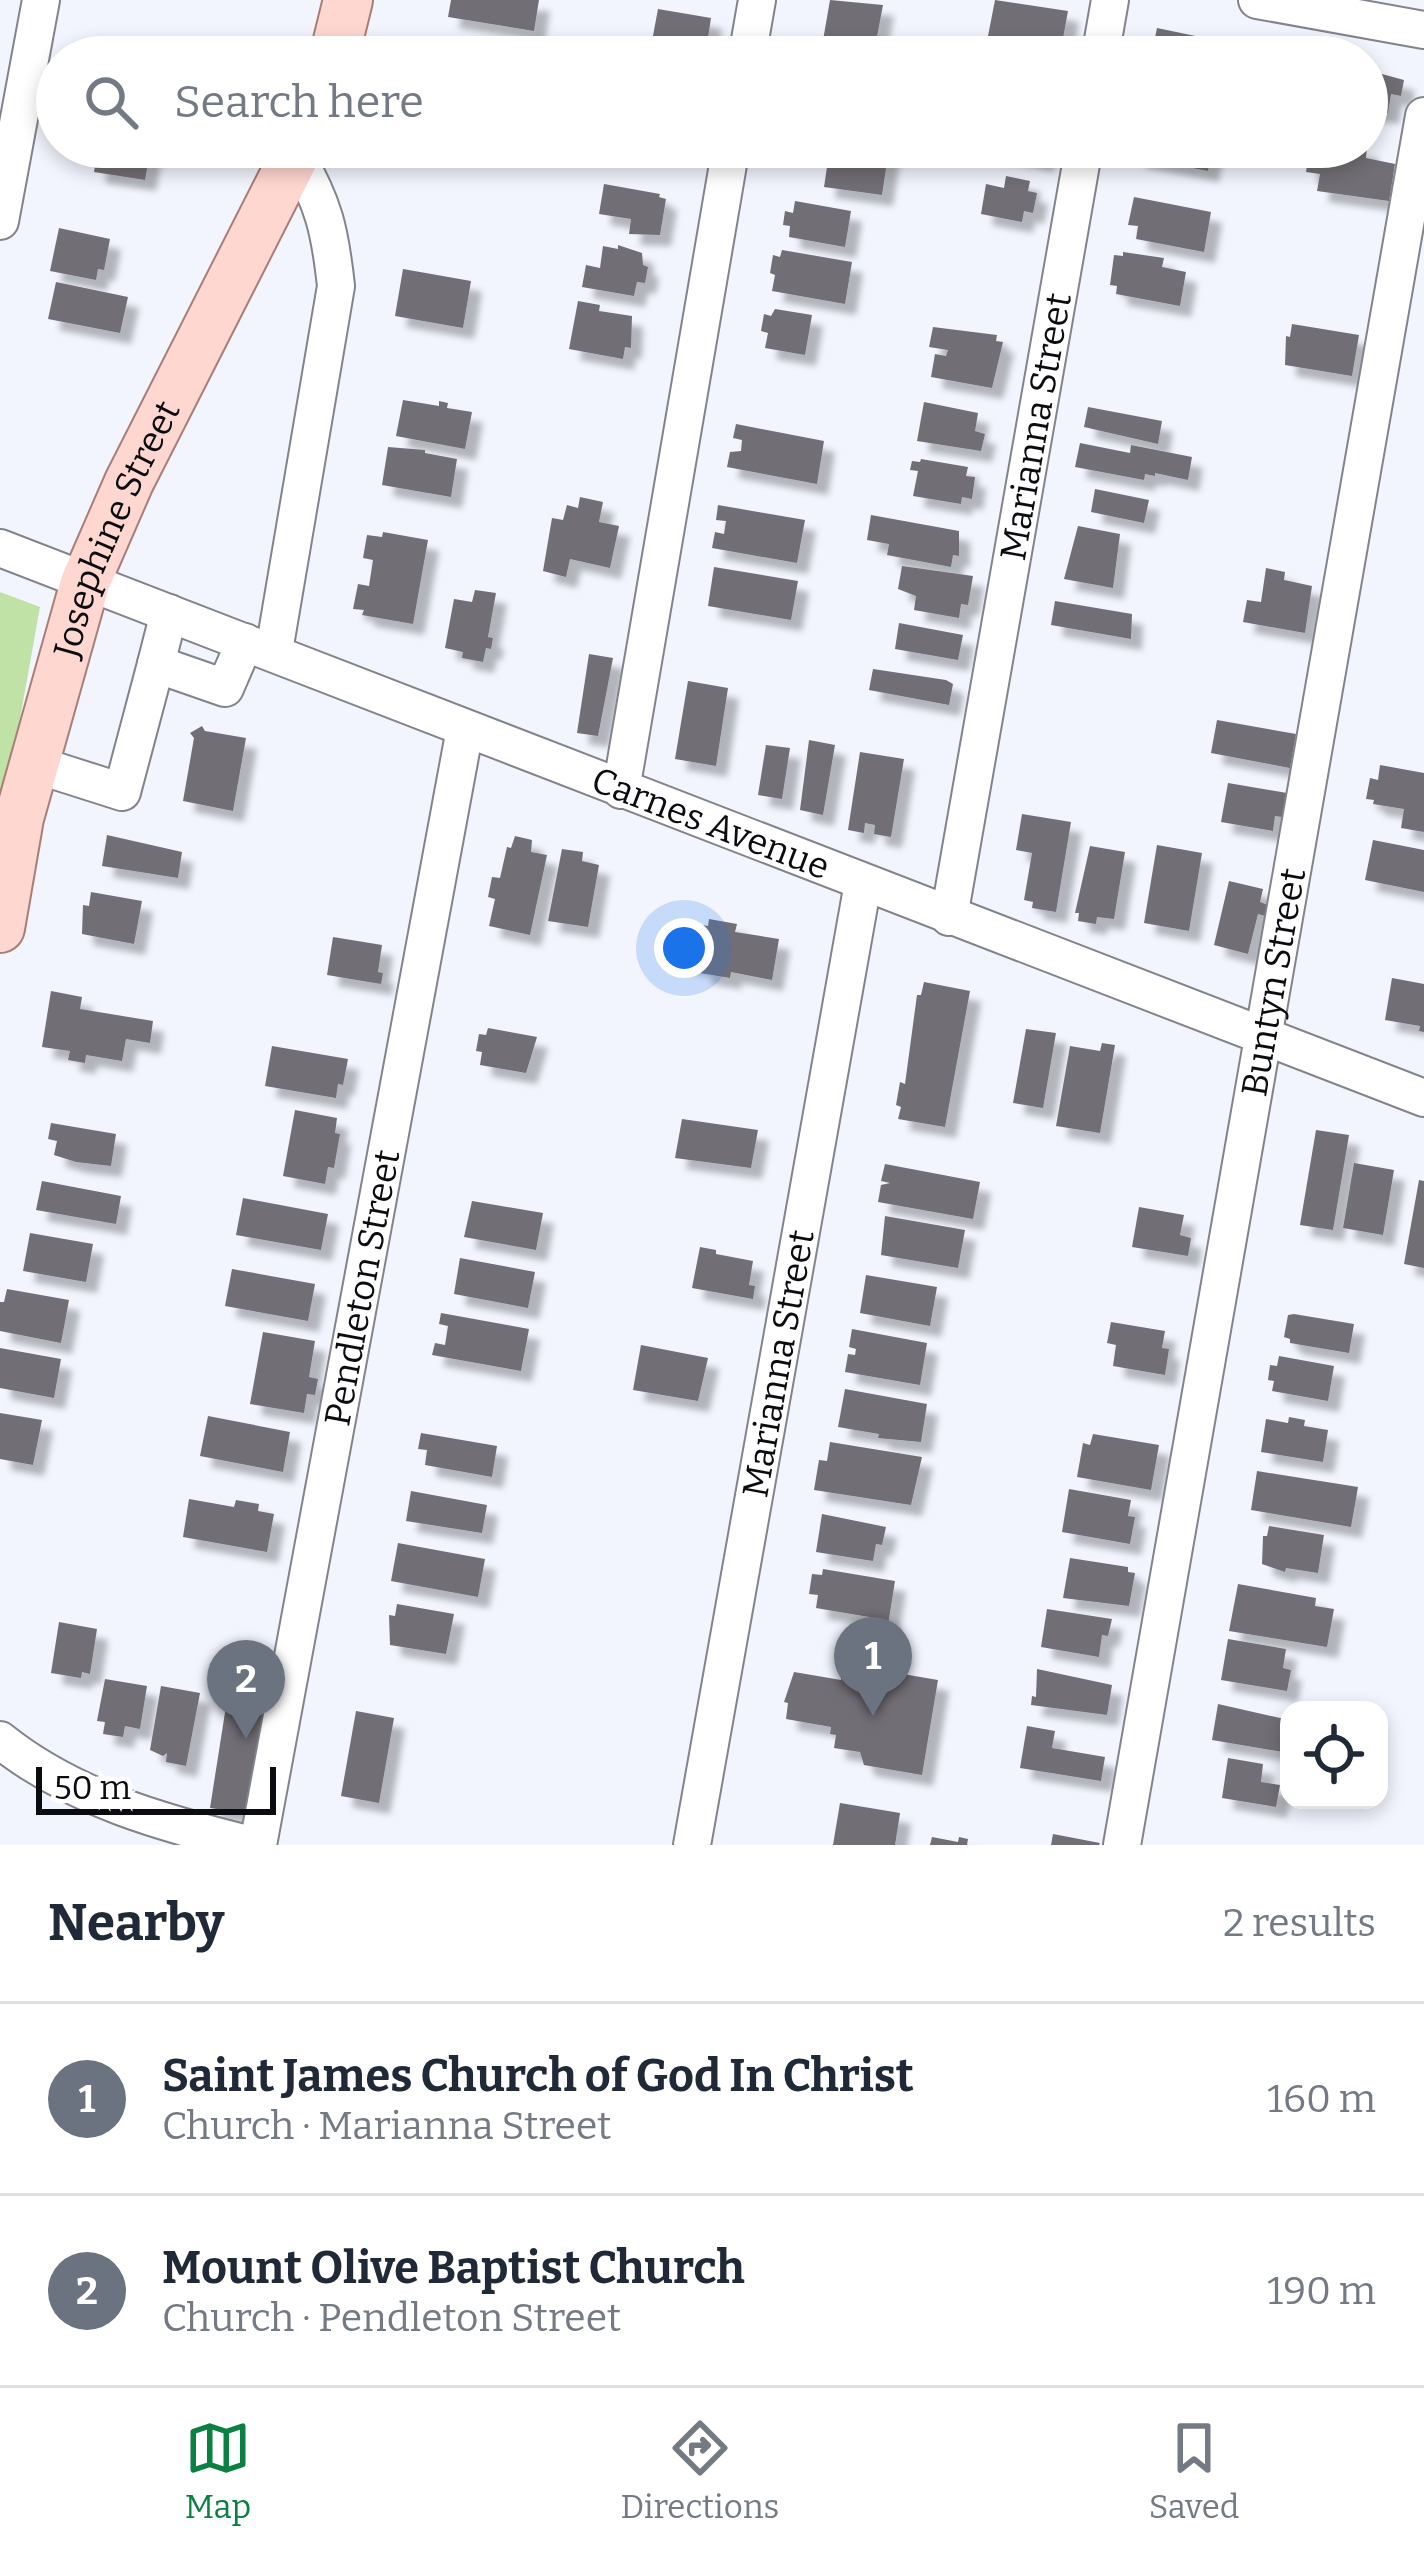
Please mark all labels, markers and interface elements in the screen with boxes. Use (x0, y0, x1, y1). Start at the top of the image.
search box (36, 36, 1388, 168)
icon: search (78, 69, 144, 135)
text: Search here (174, 75, 424, 129)
street label: Marianna Street (991, 289, 1081, 564)
street label: Josephine Street (44, 393, 190, 664)
street label: Carnes Avenue (585, 758, 836, 889)
street label: Buntyn Street (1232, 865, 1315, 1100)
your location (654, 918, 714, 978)
street label: Pendleton Street (315, 1146, 410, 1429)
street label: Marianna Street (733, 1227, 824, 1501)
pin: 1 (834, 1617, 912, 1716)
pin: 2 (207, 1640, 285, 1739)
map controls (1280, 1701, 1388, 1809)
button: locate (1280, 1701, 1388, 1809)
scale bar (36, 1761, 276, 1814)
text: 50 m (54, 1768, 131, 1808)
text: Nearby (48, 1892, 224, 1954)
text: 2 results (1223, 1900, 1376, 1946)
text: Saint James Church of God In Christ (162, 2049, 914, 2103)
text: 1 (79, 2076, 95, 2122)
text: 160 m (1267, 2076, 1376, 2122)
text: Church · Marianna Street (162, 2103, 611, 2149)
text: Mount Olive Baptist Church (162, 2241, 745, 2295)
text: 2 (76, 2268, 98, 2314)
text: 190 m (1267, 2268, 1376, 2314)
text: Church · Pendleton Street (162, 2295, 621, 2341)
tab: Map (185, 2415, 251, 2527)
tab: Directions (621, 2415, 779, 2527)
tab: Saved (1149, 2415, 1239, 2527)

